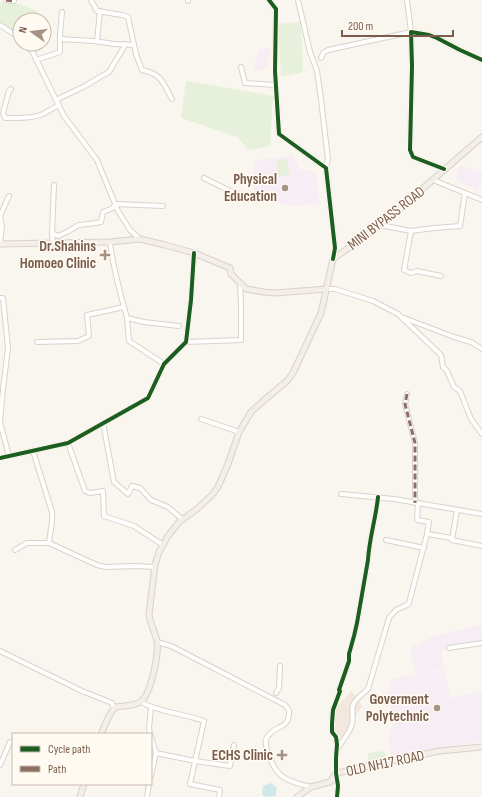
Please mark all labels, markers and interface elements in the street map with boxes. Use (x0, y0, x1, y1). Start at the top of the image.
north arrow (12, 12, 52, 52)
scale bar (342, 12, 453, 38)
text: 200 m (348, 19, 374, 34)
text: N (16, 25, 30, 34)
place label: Physical Education (224, 170, 277, 206)
street label: MINI BYPASS ROAD (344, 182, 429, 255)
marker: Physical Education (280, 183, 290, 193)
place label: Dr.Shahins Homoeo Clinic (20, 237, 96, 273)
marker: Dr.Shahins Homoeo Clinic (99, 249, 111, 261)
place label: Goverment Polytechnic (366, 690, 429, 726)
marker: Goverment Polytechnic (432, 703, 442, 713)
legend (12, 733, 152, 785)
text: Cycle path (48, 742, 90, 757)
place label: ECHS Clinic (212, 746, 273, 765)
street label: OLD NH17 ROAD (344, 746, 426, 781)
marker: ECHS Clinic (276, 749, 288, 761)
text: Path (48, 762, 66, 777)

